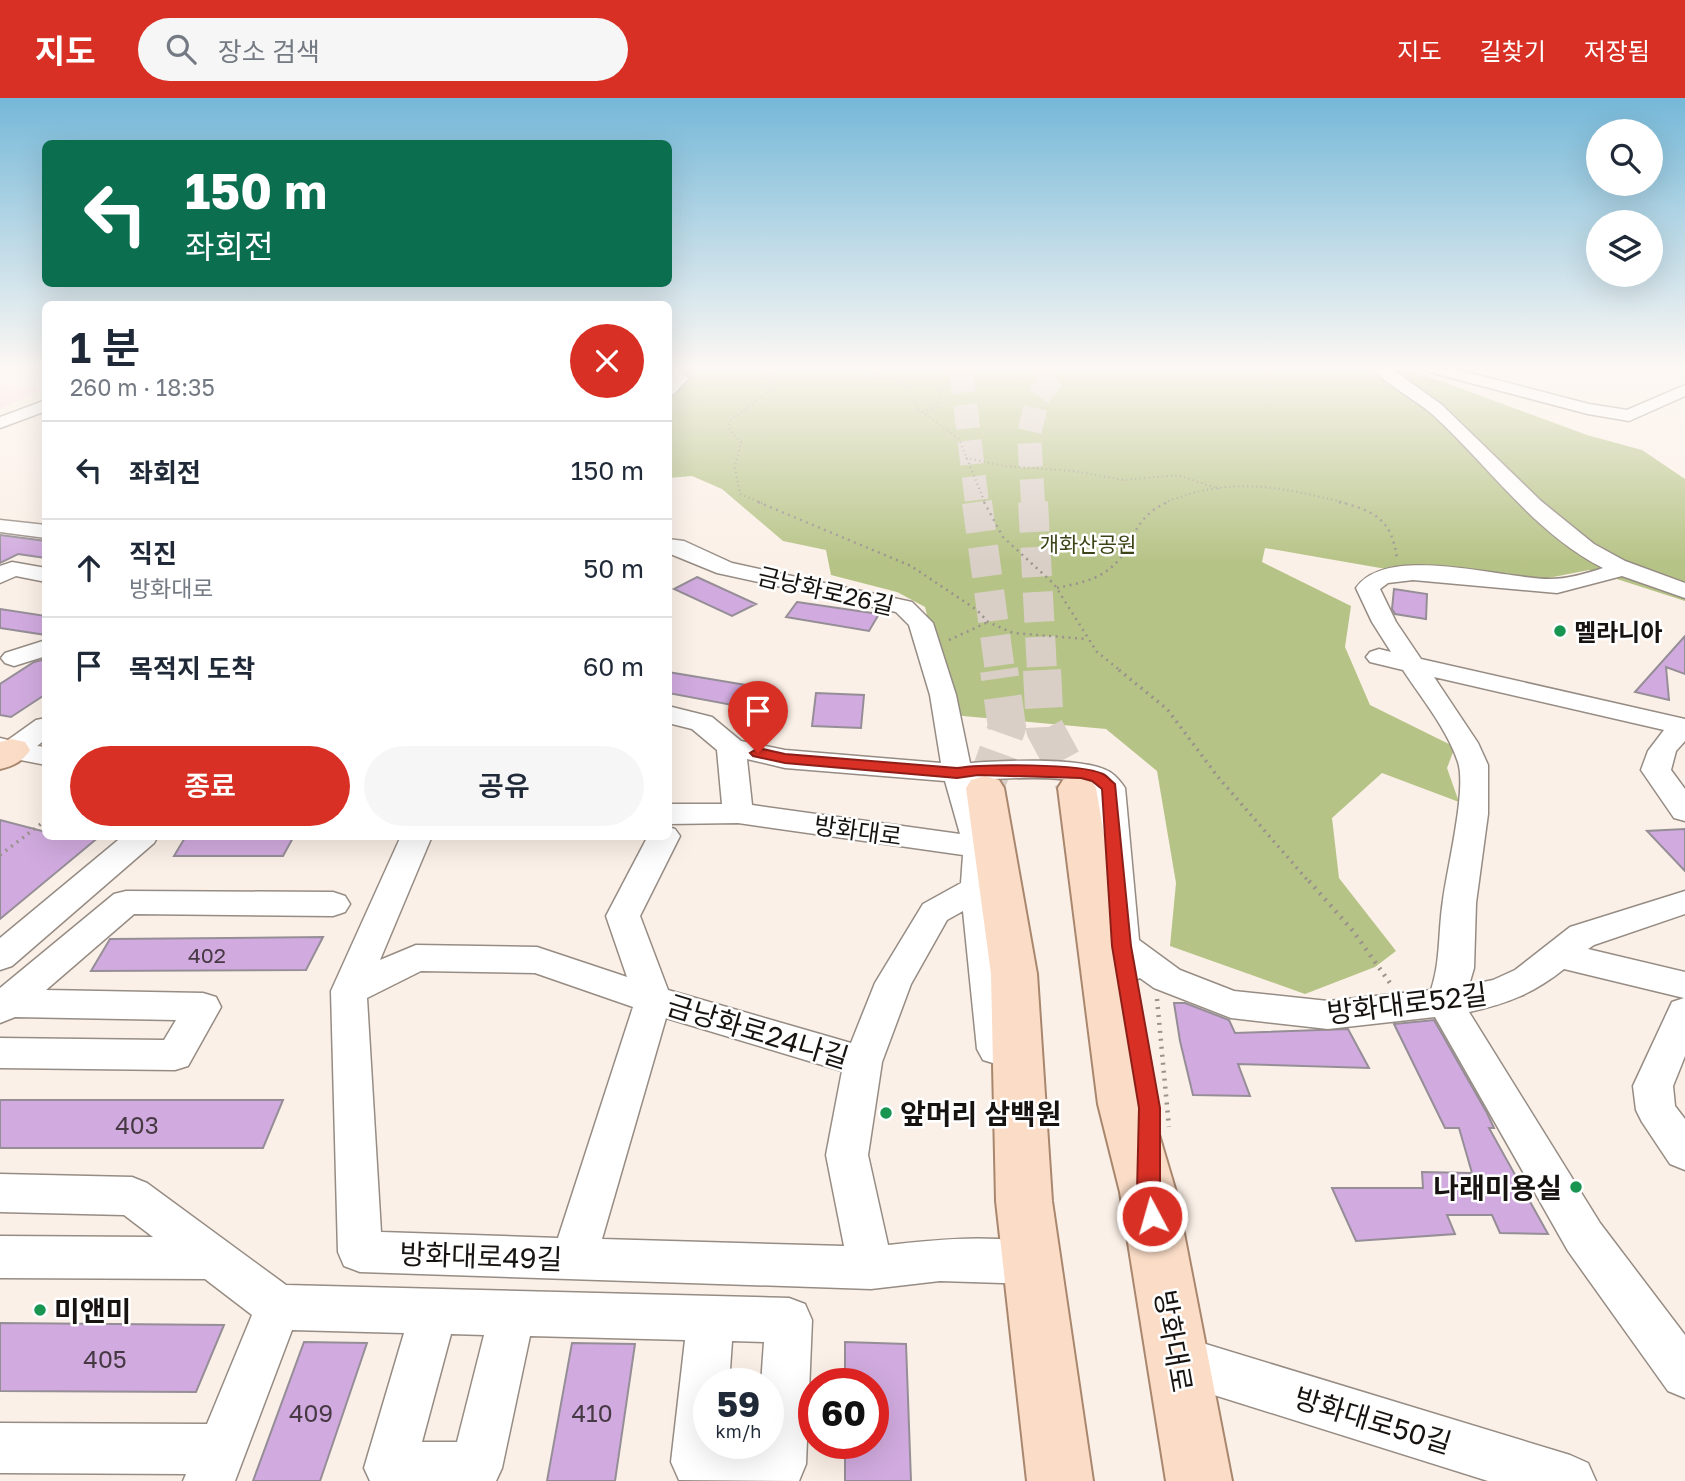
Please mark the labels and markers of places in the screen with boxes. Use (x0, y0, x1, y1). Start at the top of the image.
place label: 멜라니아 (1574, 617, 1662, 646)
marker: 멜라니아 (1552, 623, 1568, 639)
pin (728, 681, 788, 753)
place label: 앞머리 삼백원 (900, 1097, 1062, 1130)
marker: 앞머리 삼백원 (878, 1105, 894, 1121)
place label: 나래미용실 (1433, 1171, 1562, 1204)
marker: 나래미용실 (1568, 1179, 1584, 1195)
place label: 미앤미 (54, 1294, 131, 1327)
marker: 미앤미 (32, 1302, 48, 1318)

